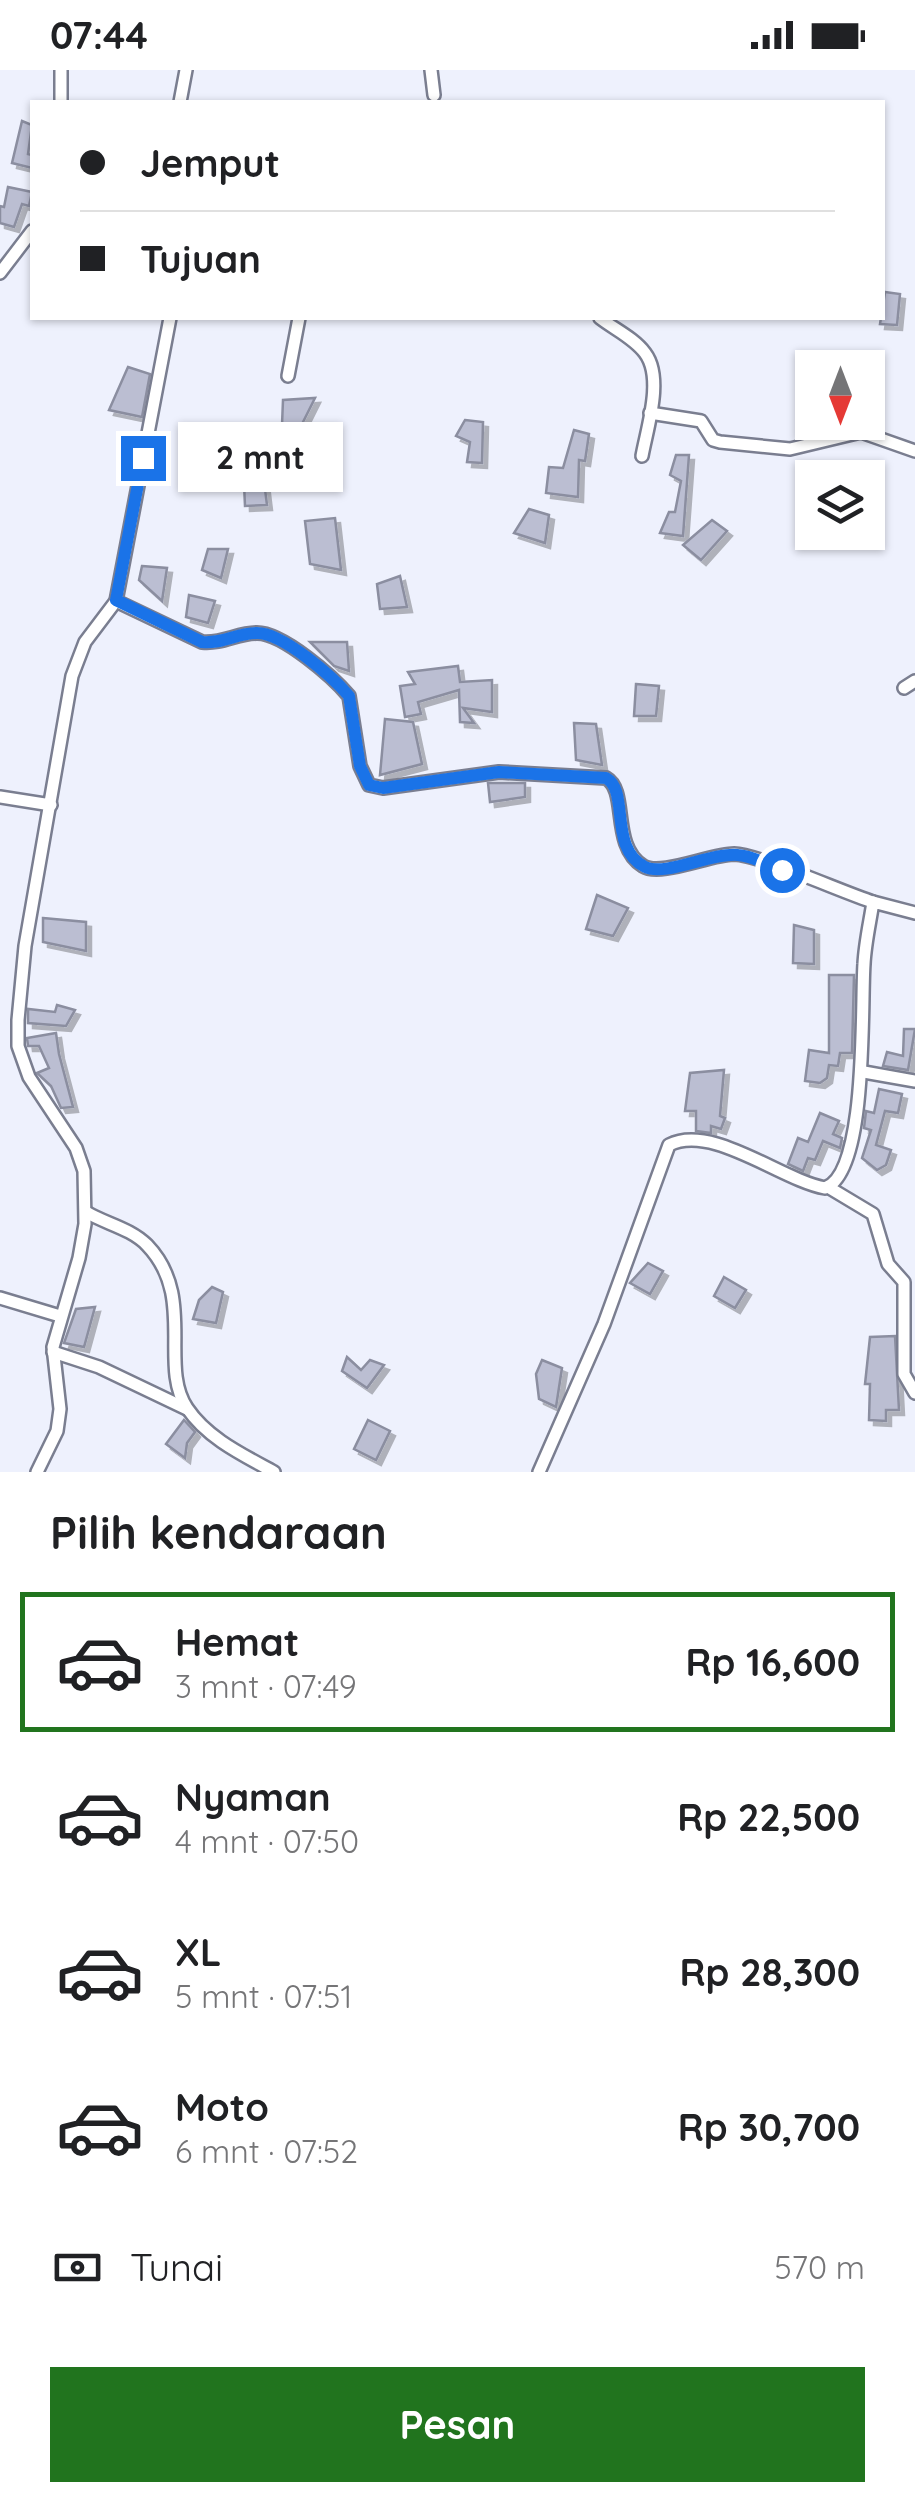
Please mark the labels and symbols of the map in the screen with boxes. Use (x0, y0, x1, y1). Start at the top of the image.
north arrow (795, 350, 885, 440)
callout: 2 mnt (178, 423, 343, 493)
route end (121, 436, 166, 481)
route start (760, 848, 805, 893)

